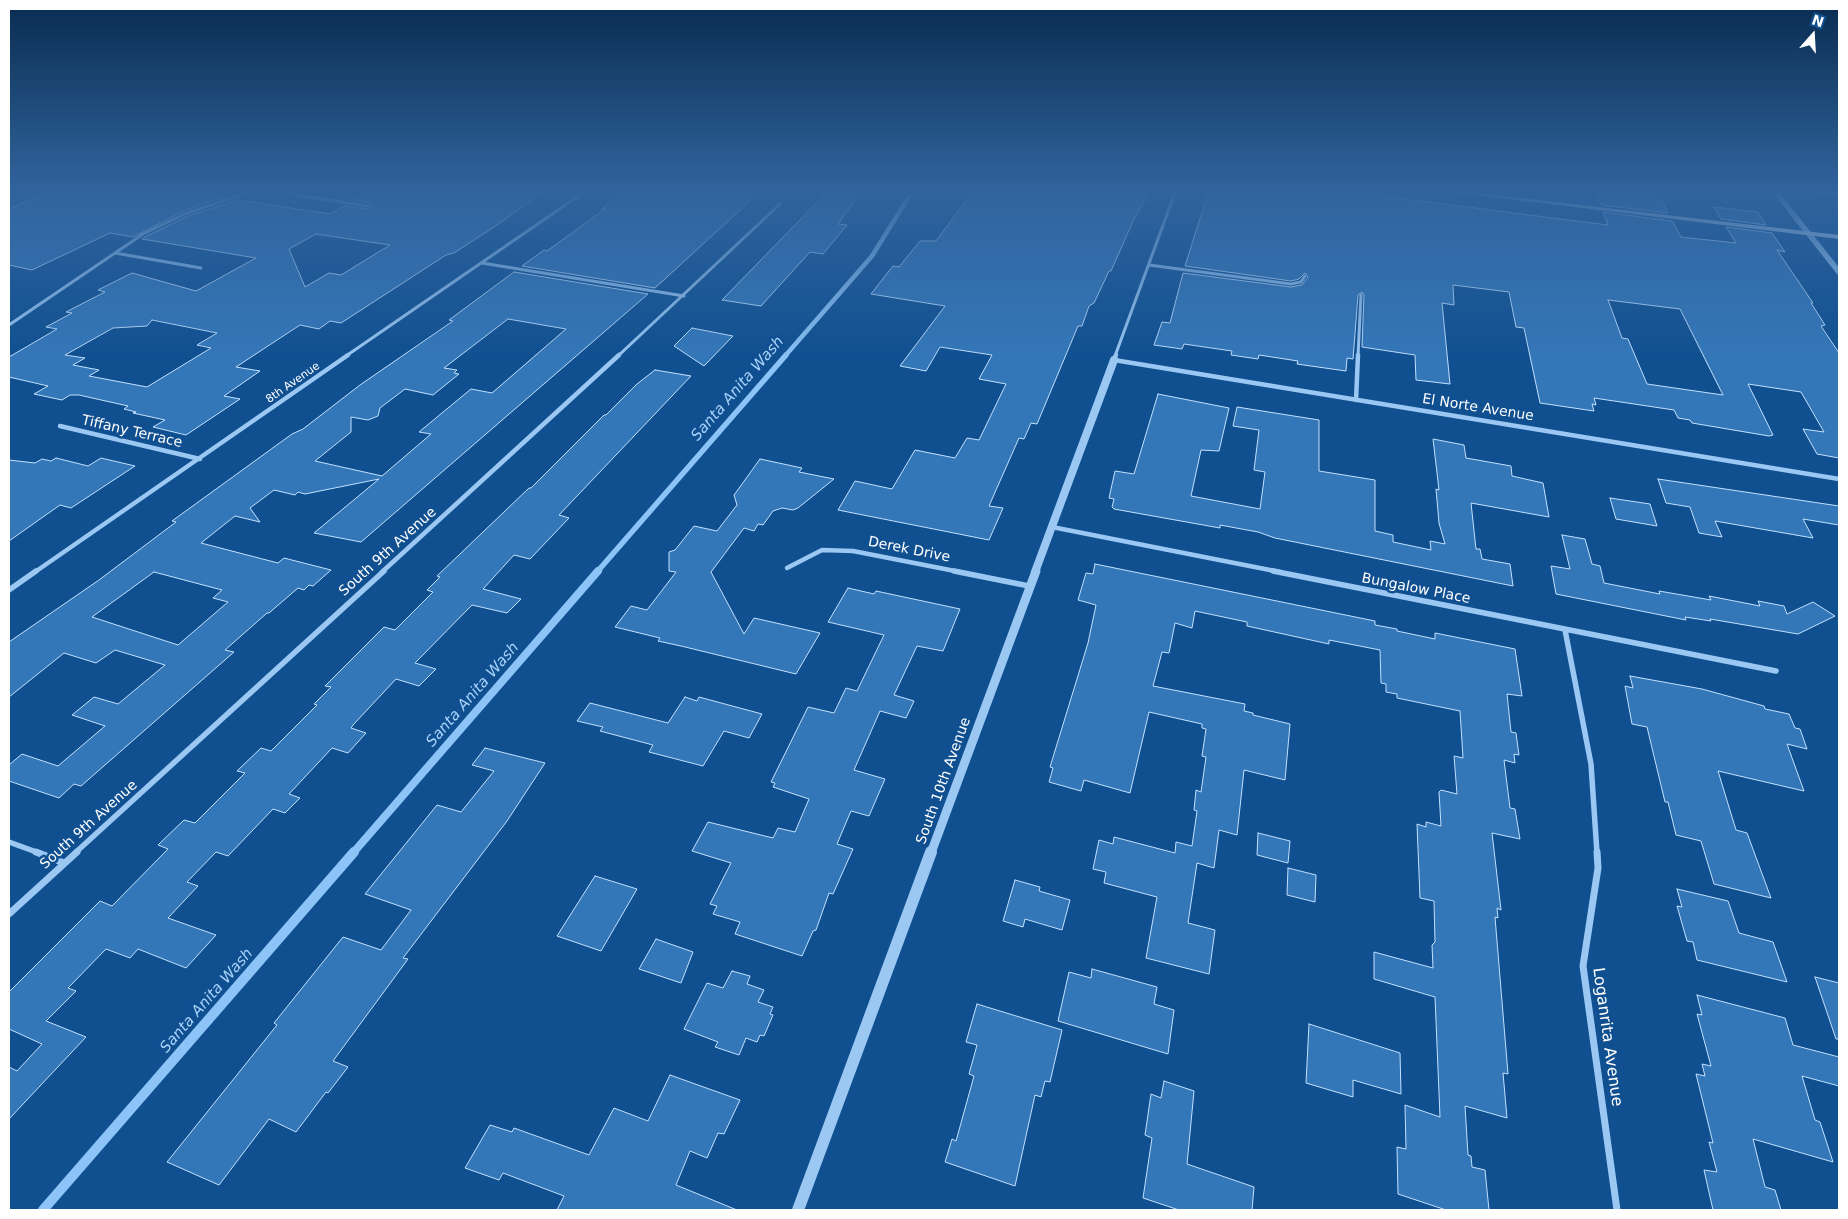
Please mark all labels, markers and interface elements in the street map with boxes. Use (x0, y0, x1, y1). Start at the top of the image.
north arrow (1788, 10, 1838, 60)
text: N (1810, 11, 1826, 30)
water label: Santa Anita Wash (688, 333, 788, 445)
street label: 8th Avenue (264, 360, 322, 406)
street label: El Norte Avenue (1421, 391, 1535, 425)
street label: Tiffany Terrace (80, 412, 184, 452)
street label: South 9th Avenue (336, 504, 440, 600)
street label: Derek Drive (866, 534, 952, 566)
street label: Bungalow Place (1360, 570, 1472, 608)
water label: Santa Anita Wash (423, 639, 523, 751)
street label: South 10th Avenue (913, 715, 975, 847)
street label: South 9th Avenue (37, 777, 141, 873)
water label: Santa Anita Wash (157, 945, 257, 1057)
street label: Loganrita Avenue (1588, 966, 1626, 1108)

